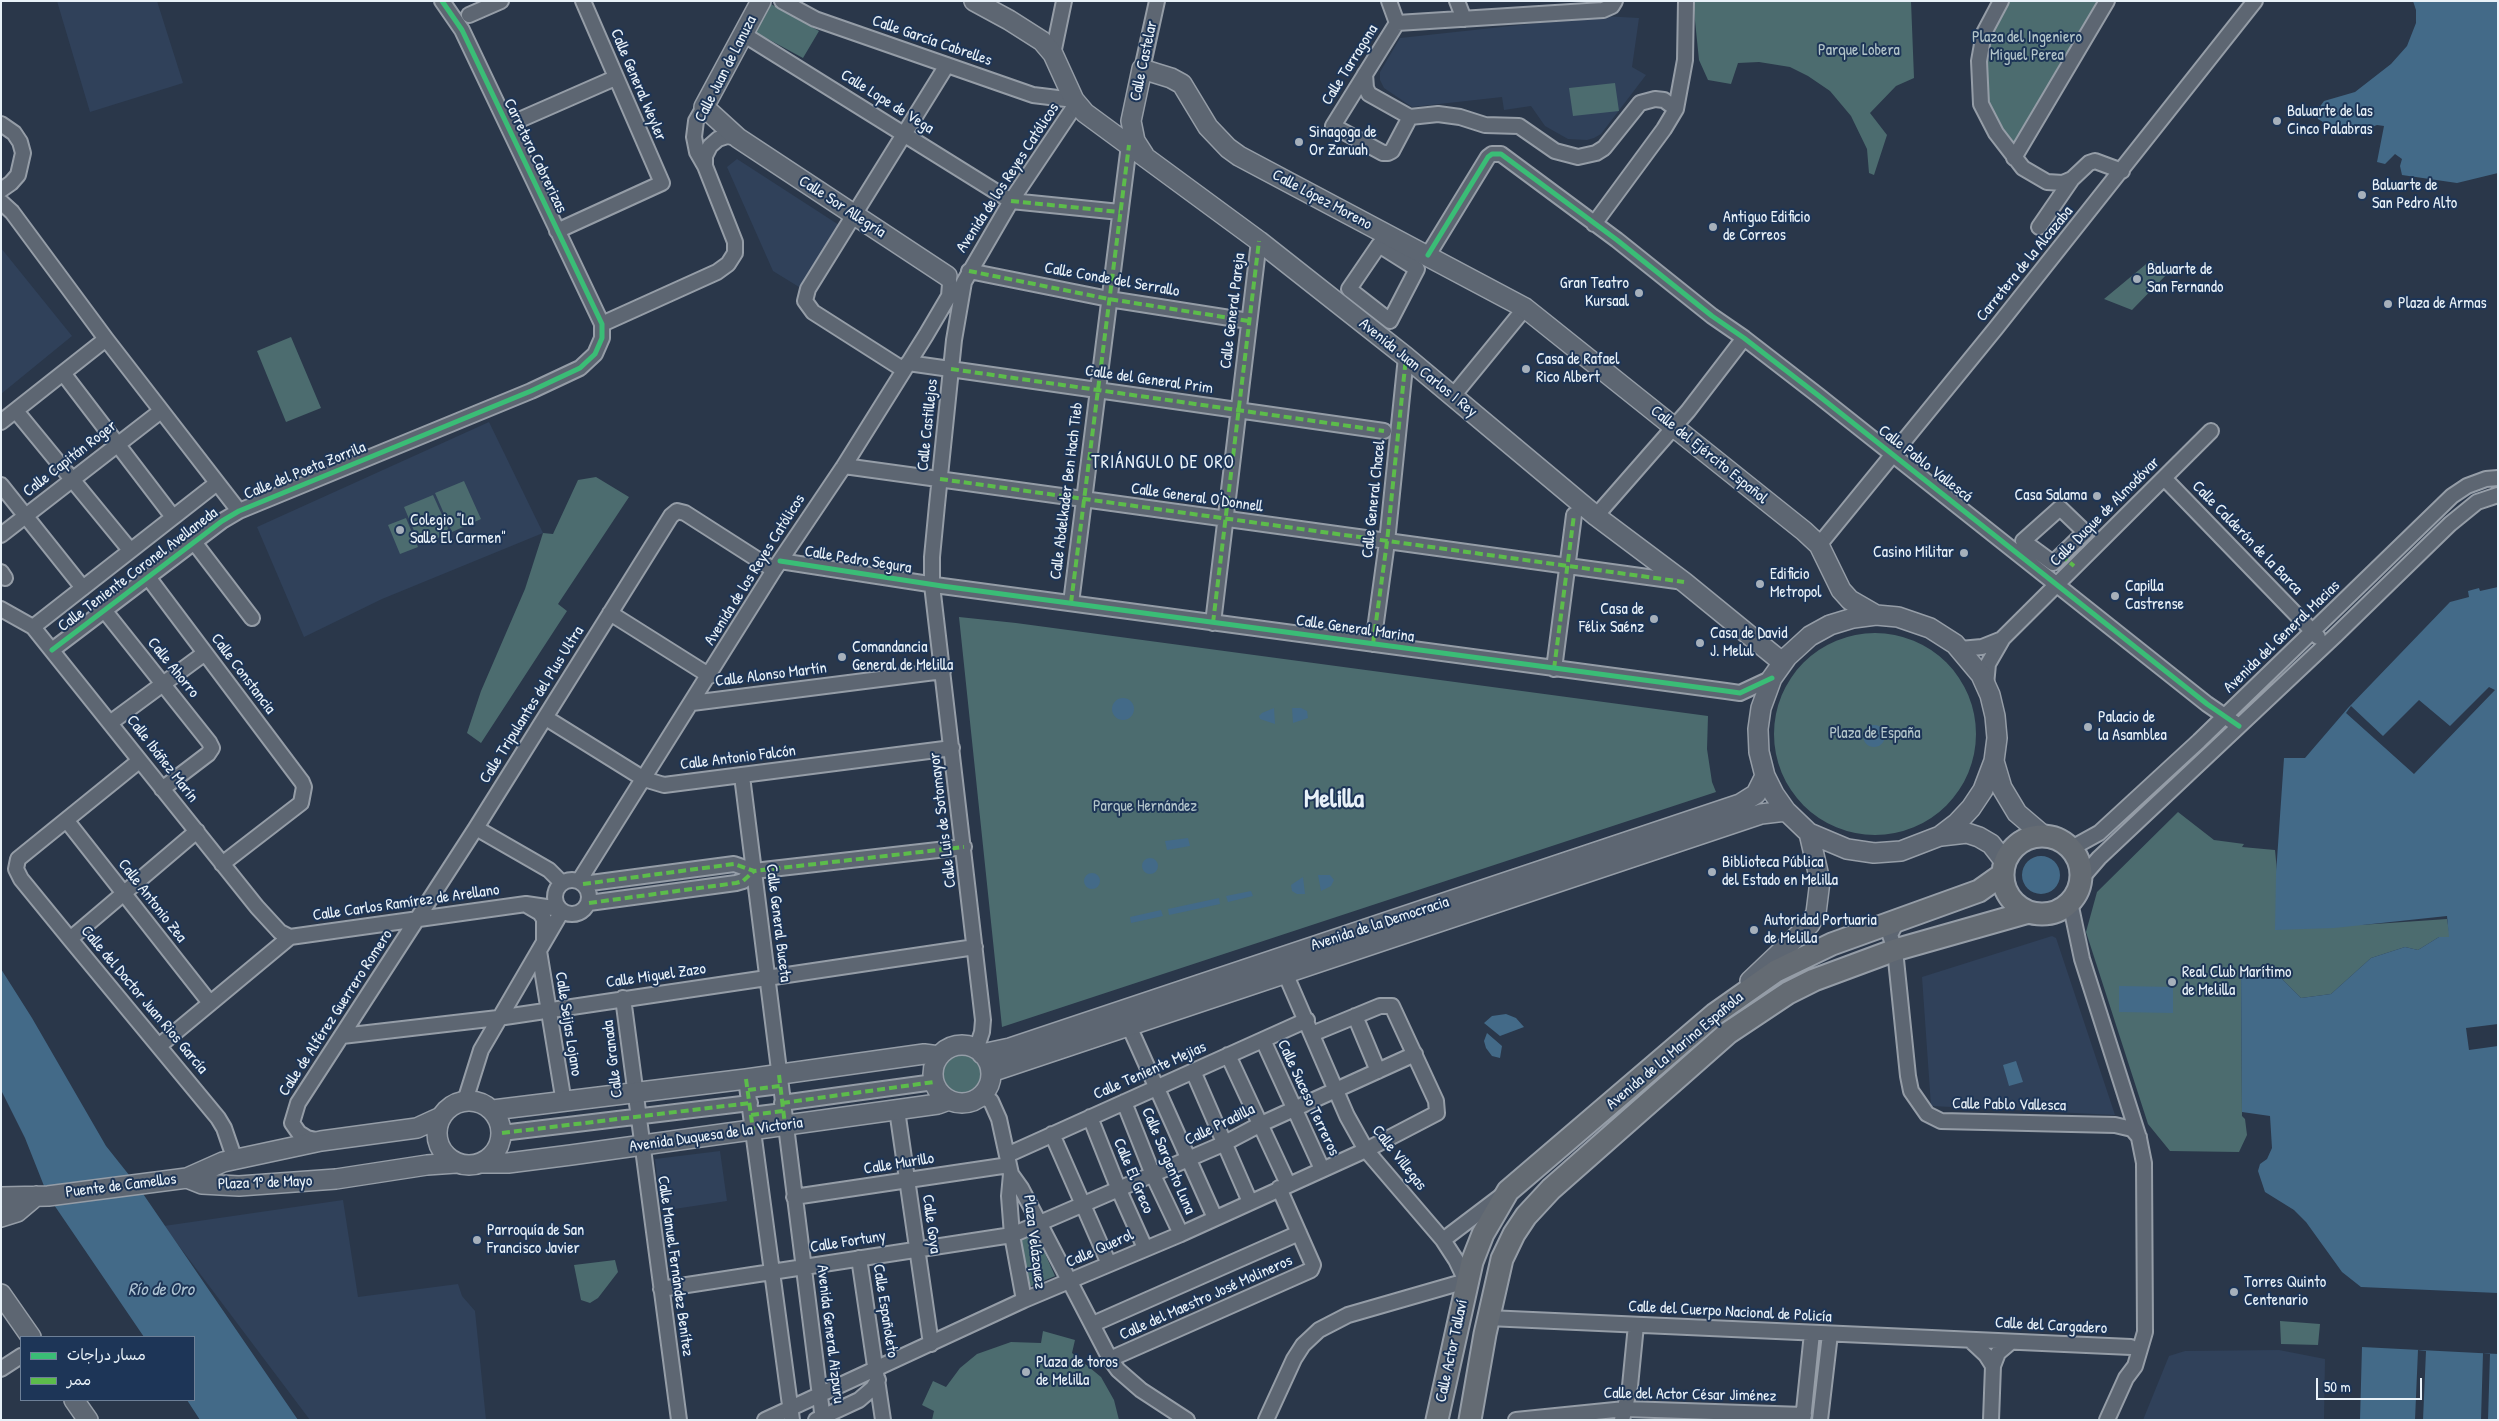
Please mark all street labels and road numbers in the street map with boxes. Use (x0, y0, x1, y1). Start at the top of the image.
street label: Calle García Cabrelles (870, 12, 994, 70)
street label: Calle Juan de Lanuza (691, 13, 761, 125)
street label: Calle Castelar (1126, 19, 1162, 103)
street label: Calle Tarragona (1318, 21, 1382, 109)
street label: Calle General Weyler (606, 26, 670, 144)
street label: Calle Lope de Vega (837, 66, 937, 138)
street label: Carretera Cabrerizas (499, 96, 571, 216)
street label: Avenida de los Reyes Católicos (952, 100, 1064, 256)
street label: Calle López Moreno (1269, 166, 1375, 234)
street label: Calle Sor Allegría (795, 172, 889, 242)
street label: Carretera de la Alcazaba (1973, 202, 2077, 326)
street label: Calle General Pareja (1216, 252, 1250, 370)
street label: Calle Conde del Serrallo (1043, 259, 1181, 301)
street label: Avenida Juan Carlos I Rey (1355, 314, 1481, 422)
street label: Calle del General Prim (1084, 362, 1214, 398)
street label: Calle Castillejos (914, 378, 942, 472)
street label: Calle Abdelkader Ben Hach Tieb (1047, 401, 1087, 581)
street label: Calle del Ejército Español (1646, 402, 1772, 508)
street label: Calle Capitán Roger (19, 416, 121, 502)
street label: Calle Pablo Vallescá (1874, 421, 1976, 507)
street label: Calle del Poeta Zorrila (241, 438, 369, 504)
street label: Calle General Chacel (1358, 439, 1390, 559)
street label: Calle Duque de Almodóvar (2046, 453, 2164, 571)
street label: Calle Calderón de la Barca (2188, 477, 2306, 599)
street label: Calle General O'Donnell (1130, 479, 1264, 517)
street label: Avenida de los Reyes Católicos (701, 491, 809, 649)
street label: Calle Teniente Coronel Avellaneda (54, 504, 222, 636)
street label: Calle Pedro Segura (803, 542, 913, 578)
street label: Avenida del General Macias (2220, 577, 2344, 697)
street label: Calle General Marina (1295, 611, 1415, 647)
street label: Calle Tripulantes del Plus Ultra (476, 623, 588, 787)
street label: Calle Constancia (207, 630, 279, 718)
street label: Calle Ahorro (143, 634, 203, 702)
street label: Calle Alonso Martín (714, 659, 828, 691)
street label: Calle Ibáñez Marín (122, 712, 202, 806)
street label: Calle Antonio Falcón (679, 741, 797, 775)
street label: Calle Luis de Sotomayor (925, 751, 961, 889)
street label: Calle Antonio Zea (113, 855, 191, 947)
street label: Calle General Buceta (761, 863, 795, 983)
street label: Calle Carlos Ramírez de Arellano (311, 880, 501, 926)
street label: Avenida de la Democracia (1309, 893, 1451, 955)
street label: Calle del Doctor Juan Rios García (76, 922, 212, 1078)
street label: Calle de Alférez Guerrero Romero (275, 926, 397, 1100)
street label: Calle Miguel Zazo (605, 959, 707, 993)
street label: Calle Seijas Lojano (550, 971, 586, 1077)
street label: Avenida de La Marina Española (1603, 988, 1747, 1114)
street label: Calle Granada (599, 1019, 627, 1099)
street label: Calle Suceso Terreros (1273, 1037, 1343, 1159)
street label: Calle Teniente Mejias (1091, 1038, 1209, 1104)
street label: Calle Pablo Vallesca (1952, 1094, 2066, 1116)
street label: Calle Pradilla (1182, 1100, 1258, 1150)
street label: Calle Sargento Luna (1137, 1105, 1199, 1217)
street label: Avenida Duquesa de la Victoria (628, 1113, 804, 1157)
street label: Calle Villegas (1368, 1122, 1430, 1194)
street label: Calle El Greco (1109, 1135, 1157, 1217)
street label: Calle Murillo (862, 1149, 936, 1179)
street label: Puente de Camellos (65, 1170, 177, 1202)
street label: Plaza 1º de Mayo (217, 1172, 313, 1194)
street label: Calle Manuel Fernández Benítez (653, 1174, 697, 1358)
street label: Calle Goya (917, 1193, 945, 1255)
street label: Plaza Velázquez (1019, 1194, 1049, 1290)
street label: Calle Querol (1063, 1226, 1137, 1272)
street label: Calle Fortuny (809, 1227, 887, 1257)
street label: Calle del Maestro José Molineros (1116, 1251, 1296, 1345)
street label: Calle Españoleto (868, 1263, 902, 1359)
street label: Avenida General Aizpuru (812, 1264, 848, 1404)
street label: Calle del Cuerpo Nacional de Policía (1628, 1297, 1832, 1327)
street label: Calle Actor Tallaví (1432, 1298, 1472, 1404)
street label: Calle del Cargadero (1994, 1313, 2108, 1339)
street label: Calle del Actor César Jiménez (1603, 1384, 1777, 1406)

